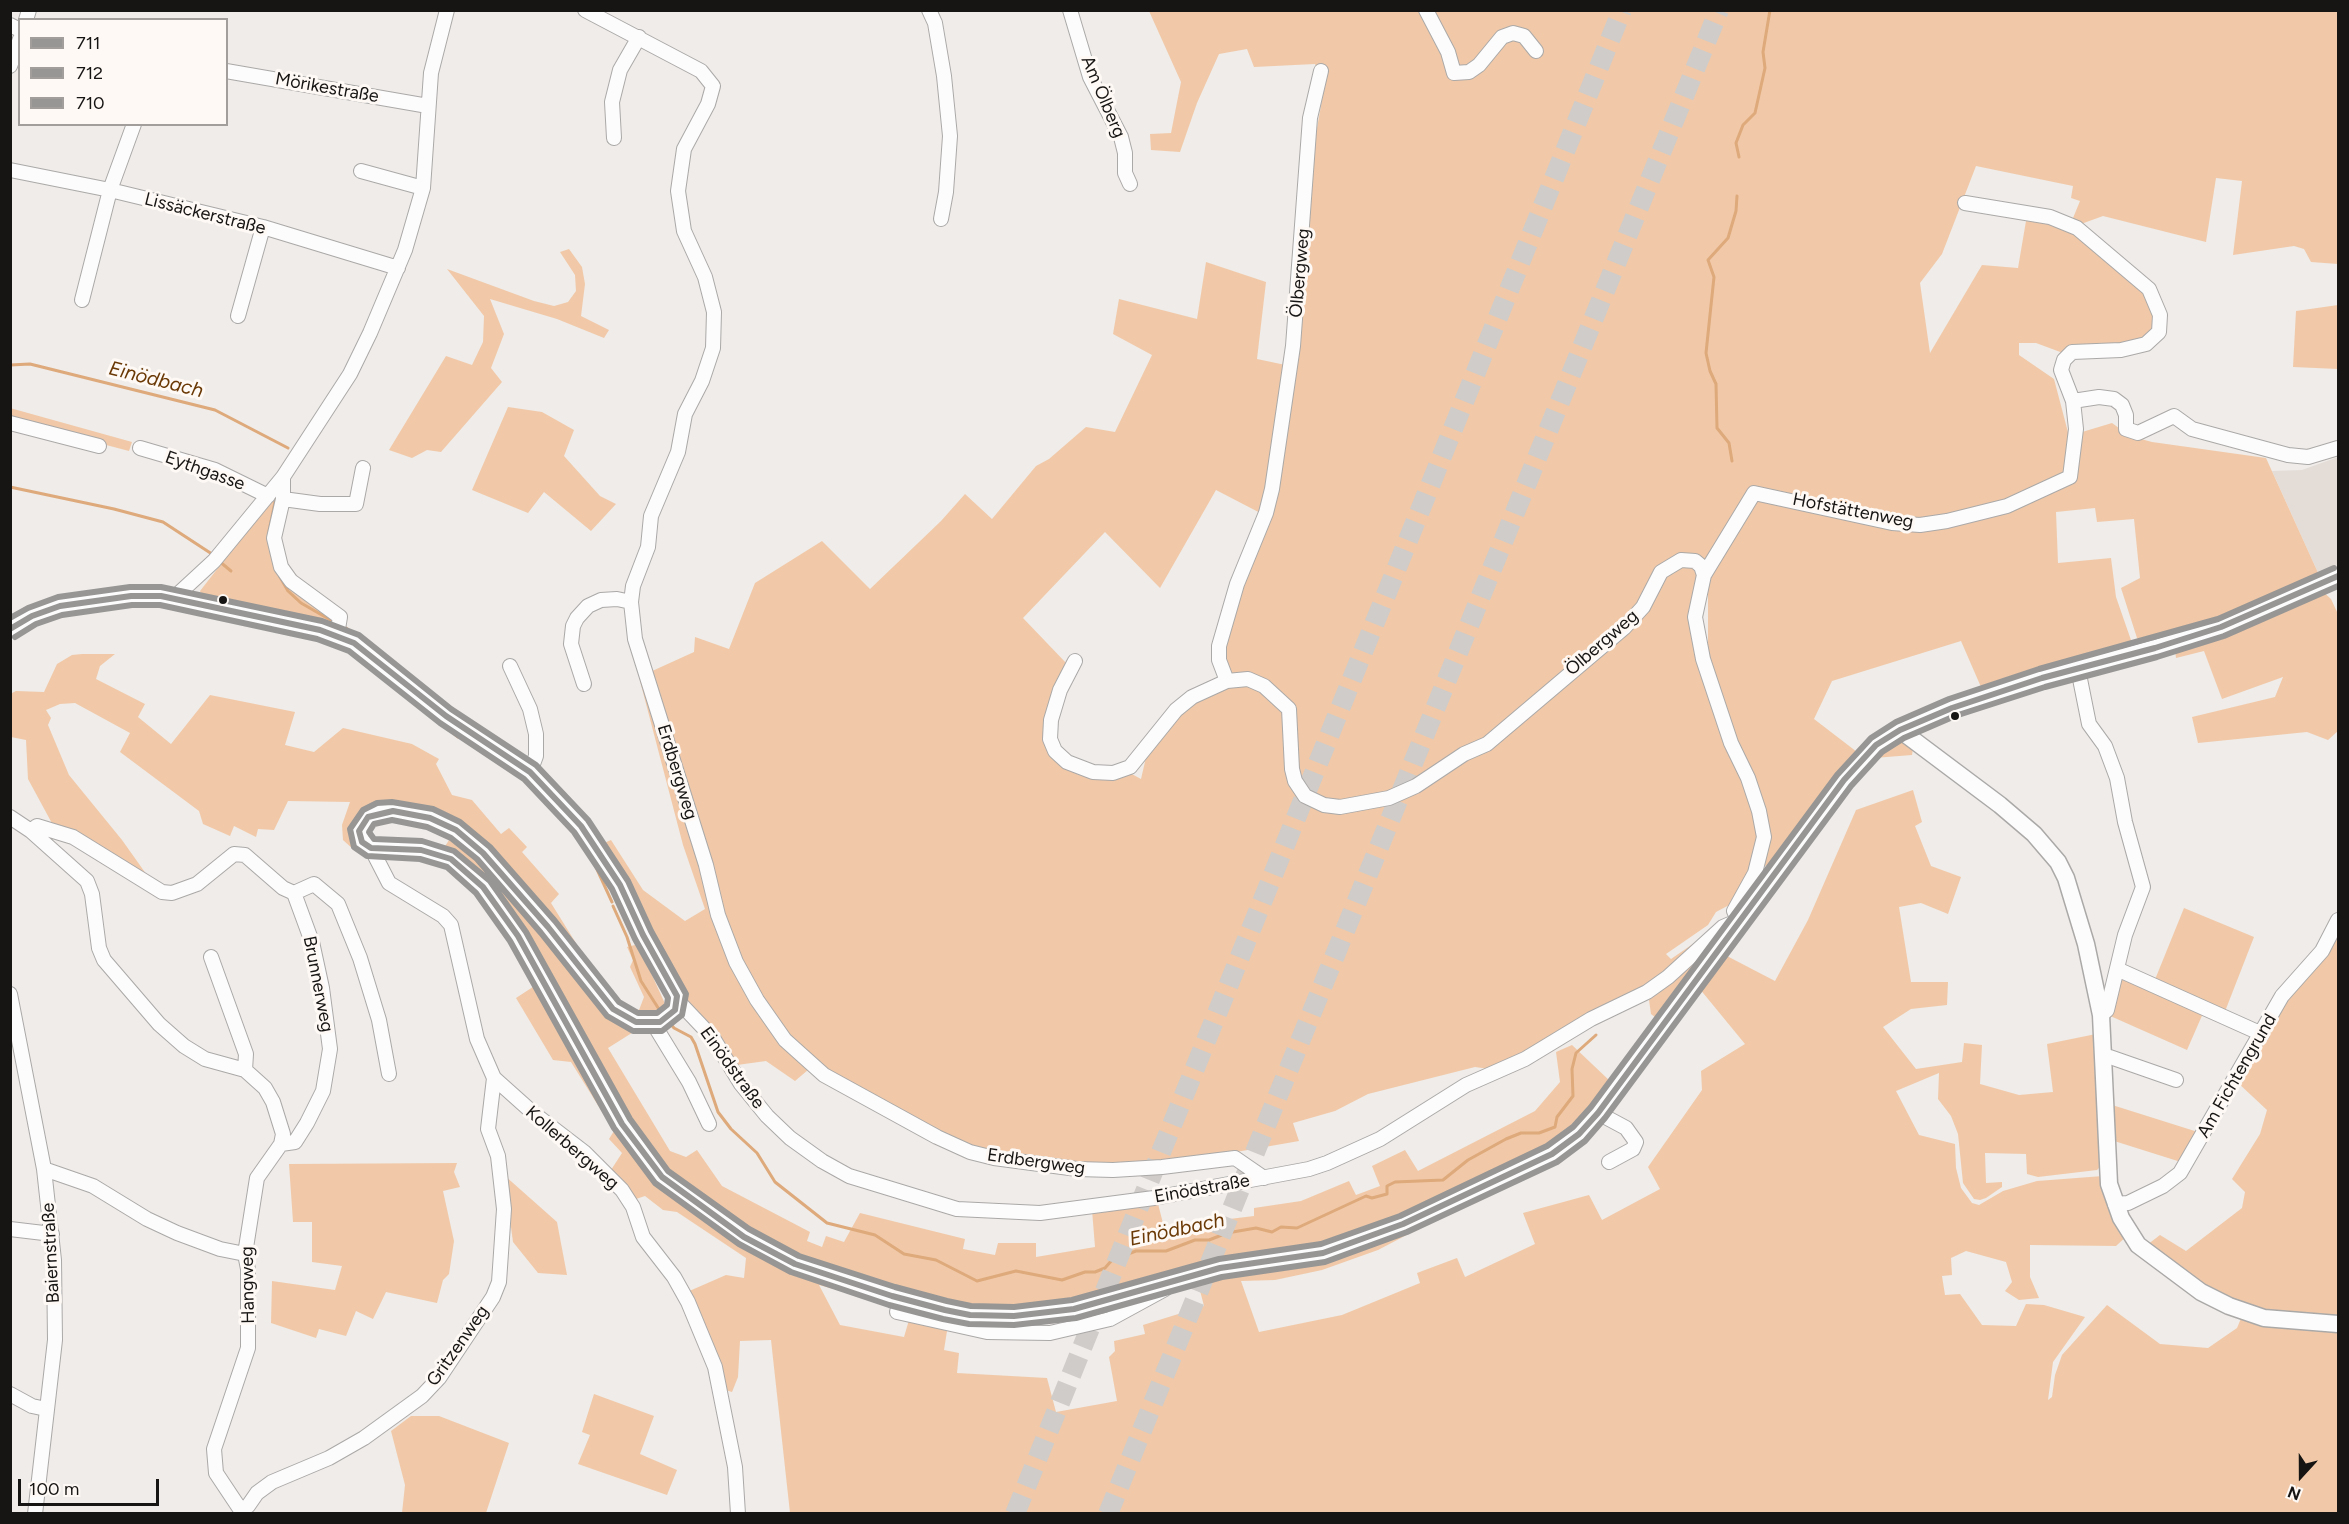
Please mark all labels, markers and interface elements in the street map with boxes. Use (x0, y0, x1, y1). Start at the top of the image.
legend (18, 18, 228, 126)
text: 711 (76, 32, 101, 54)
street label: Am Ölberg (1076, 53, 1130, 141)
text: 712 (76, 62, 103, 84)
street label: Mörikestraße (274, 68, 380, 108)
text: 710 (76, 92, 105, 114)
street label: Lissäckerstraße (142, 189, 268, 239)
street label: Ölbergweg (1285, 228, 1315, 318)
water label: Einödbach (106, 357, 206, 403)
street label: Eythgasse (162, 447, 248, 495)
street label: Hofstättenweg (1791, 489, 1915, 533)
unlabelled marker (217, 594, 229, 606)
street label: Ölbergweg (1561, 606, 1643, 680)
unlabelled marker (1949, 710, 1961, 722)
street label: Erdbergweg (652, 722, 702, 822)
street label: Brunnerweg (298, 934, 338, 1034)
street label: Am Fichtengrund (2193, 1010, 2281, 1142)
street label: Einödstraße (695, 1023, 769, 1113)
street label: Kollerbergweg (521, 1102, 623, 1194)
street label: Erdbergweg (986, 1144, 1086, 1180)
street label: Einödstraße (1153, 1170, 1251, 1208)
street label: Baiernstraße (38, 1202, 64, 1304)
water label: Einödbach (1127, 1208, 1227, 1252)
street label: Hangweg (237, 1246, 259, 1324)
street label: Gritzenweg (422, 1301, 494, 1391)
north arrow (2271, 1446, 2331, 1506)
scale bar (21, 1467, 162, 1505)
text: 100 m (29, 1478, 79, 1500)
text: N (2285, 1482, 2304, 1504)

